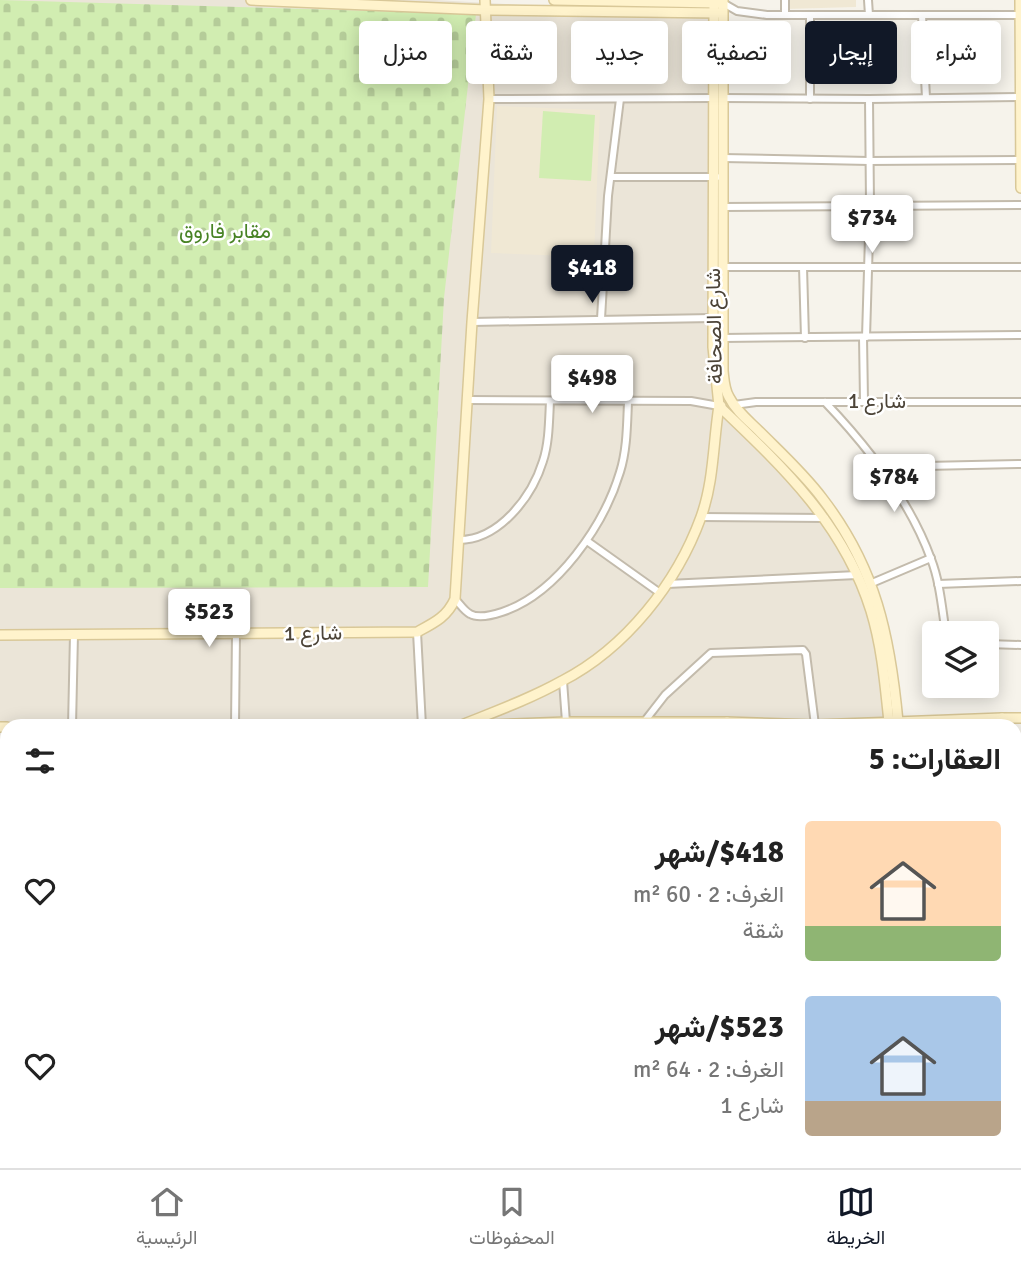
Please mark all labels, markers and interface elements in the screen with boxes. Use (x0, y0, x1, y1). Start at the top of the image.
chip: منزل (359, 21, 452, 84)
chip: شقة (466, 21, 557, 84)
chip: جديد (571, 21, 668, 84)
chip: تصفية (682, 21, 791, 84)
chip: إيجار (805, 21, 897, 84)
chip: شراء (911, 21, 1001, 84)
pin: $734 (831, 196, 913, 255)
text: $734 (847, 203, 897, 232)
park label: مقابر فاروق (179, 218, 271, 244)
pin: $418 (551, 246, 633, 305)
text: $418 (567, 253, 617, 282)
street label: شارع الصحافة (700, 268, 729, 384)
pin: $498 (551, 356, 633, 415)
text: $498 (567, 363, 617, 392)
street label: شارع 1 (848, 388, 906, 415)
pin: $784 (853, 454, 935, 514)
text: $784 (869, 462, 919, 491)
pin: $523 (168, 590, 250, 649)
text: $523 (184, 597, 234, 626)
street label: شارع 1 (284, 619, 342, 648)
map controls (922, 621, 999, 698)
button: layers (922, 621, 999, 698)
text: العقارات: 5 (869, 741, 1001, 778)
icon: filters (21, 742, 59, 780)
text: $418/شهر (655, 834, 784, 871)
icon: home (861, 849, 945, 933)
icon: heart (21, 872, 59, 910)
text: الغرف: 2 · 60 m² (633, 880, 784, 909)
text: شقة (742, 916, 784, 945)
text: $523/شهر (655, 1009, 784, 1046)
icon: home (861, 1024, 945, 1108)
icon: heart (21, 1047, 59, 1085)
text: الغرف: 2 · 64 m² (633, 1055, 784, 1084)
text: شارع 1 (720, 1091, 784, 1120)
tab: الرئيسية (136, 1183, 197, 1254)
tab: المحفوظات (469, 1183, 555, 1254)
tab: الخريطة (826, 1183, 885, 1254)

